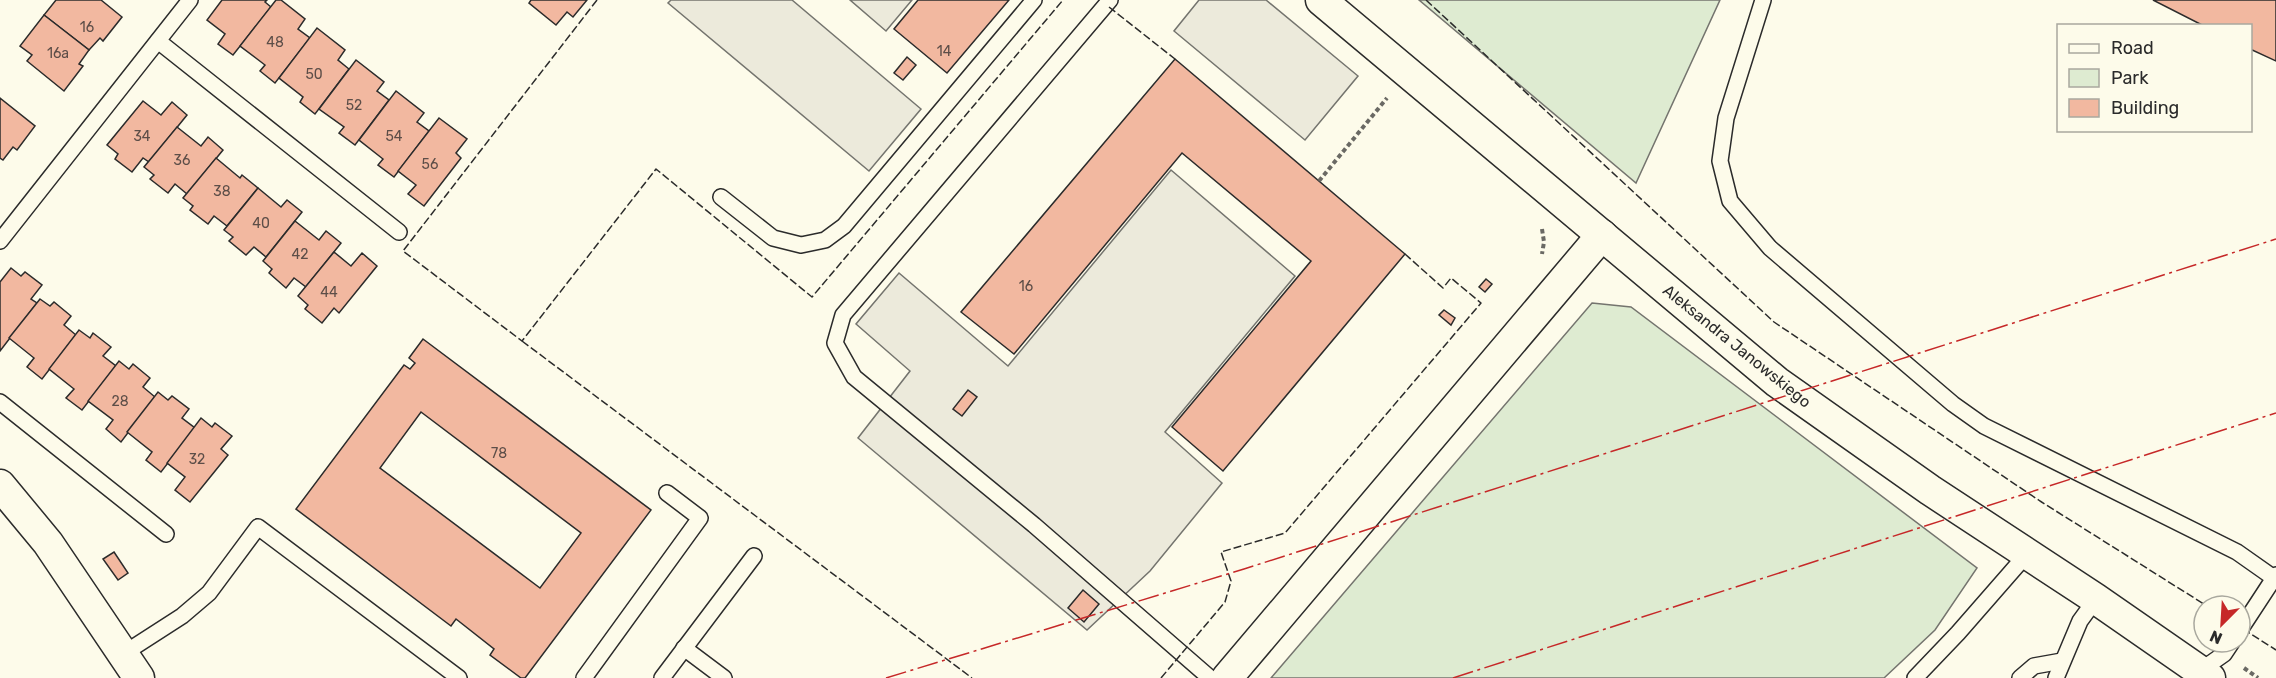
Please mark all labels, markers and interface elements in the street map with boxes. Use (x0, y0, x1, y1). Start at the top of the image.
house number: 16 (80, 19, 94, 36)
legend (2057, 24, 2252, 132)
house number: 48 (266, 34, 284, 51)
text: Road (2111, 37, 2154, 59)
house number: 14 (937, 43, 952, 60)
house number: 16a (47, 45, 69, 62)
house number: 50 (305, 66, 323, 83)
text: Park (2111, 67, 2149, 89)
house number: 52 (346, 97, 362, 114)
text: Building (2111, 97, 2179, 119)
house number: 34 (133, 128, 151, 145)
house number: 54 (385, 128, 403, 145)
house number: 36 (174, 152, 190, 169)
house number: 56 (422, 156, 438, 173)
house number: 38 (213, 183, 231, 200)
house number: 40 (252, 215, 270, 232)
house number: 42 (292, 246, 308, 263)
house number: 16 (1019, 278, 1033, 295)
street label: Aleksandra Janowskiego (1659, 280, 1815, 412)
house number: 44 (320, 284, 338, 301)
house number: 28 (111, 393, 129, 410)
house number: 78 (491, 445, 507, 462)
house number: 32 (189, 451, 205, 468)
north arrow (2192, 594, 2252, 654)
text: N (2207, 626, 2225, 648)

